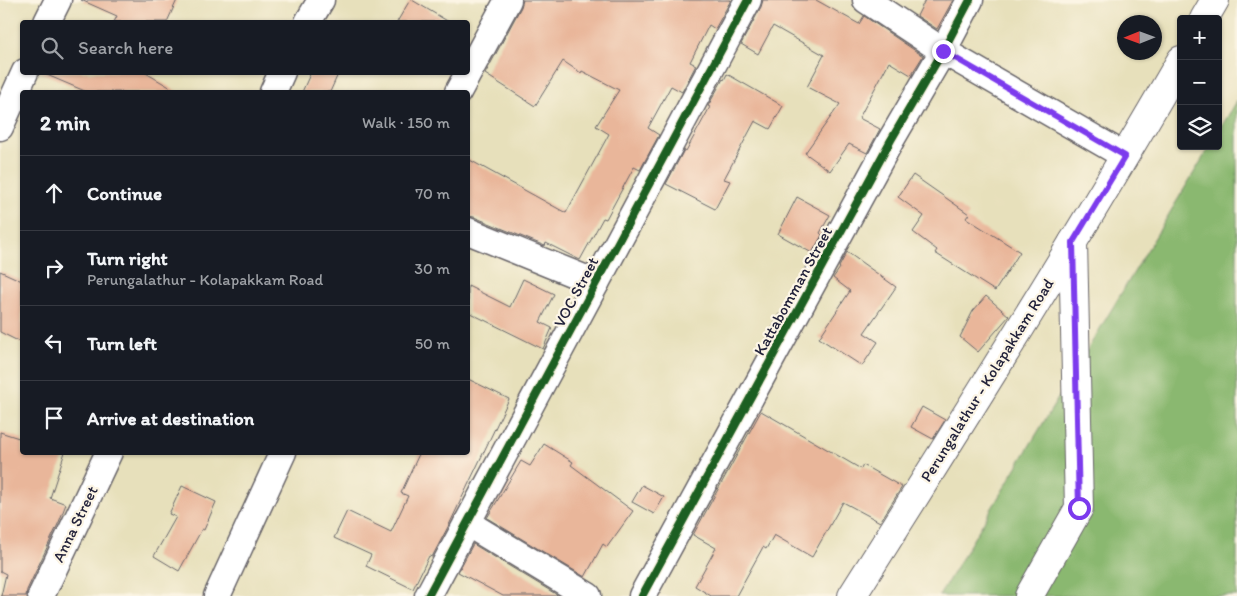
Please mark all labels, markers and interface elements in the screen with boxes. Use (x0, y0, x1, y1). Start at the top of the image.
north arrow (1117, 15, 1162, 60)
map controls (1177, 15, 1222, 150)
button: + (1177, 15, 1222, 60)
search box (20, 20, 470, 75)
icon: search (38, 34, 66, 62)
text: Search here (78, 36, 173, 59)
route end (932, 40, 955, 63)
button: − (1177, 60, 1222, 105)
button: layers (1177, 105, 1222, 150)
text: 2 min (40, 110, 90, 135)
text: Walk · 150 m (362, 113, 450, 132)
icon: ahead (40, 179, 68, 207)
text: Continue (87, 182, 162, 205)
text: 70 m (415, 184, 450, 203)
street label: Kattabomman Street (750, 223, 836, 359)
text: Turn right (87, 247, 168, 270)
icon: right (40, 254, 68, 282)
street label: VOC Street (550, 254, 602, 330)
text: 30 m (414, 259, 450, 278)
text: Perungalathur - Kolapakkam Road (87, 270, 323, 289)
street label: Perungalathur - Kolapakkam Road (916, 275, 1058, 485)
icon: left (40, 329, 68, 357)
text: Turn left (87, 332, 157, 355)
text: 50 m (415, 334, 450, 353)
icon: arrive (40, 404, 68, 432)
text: Arrive at destination (87, 407, 254, 430)
street label: Anna Street (48, 483, 102, 565)
route start (1068, 497, 1091, 520)

